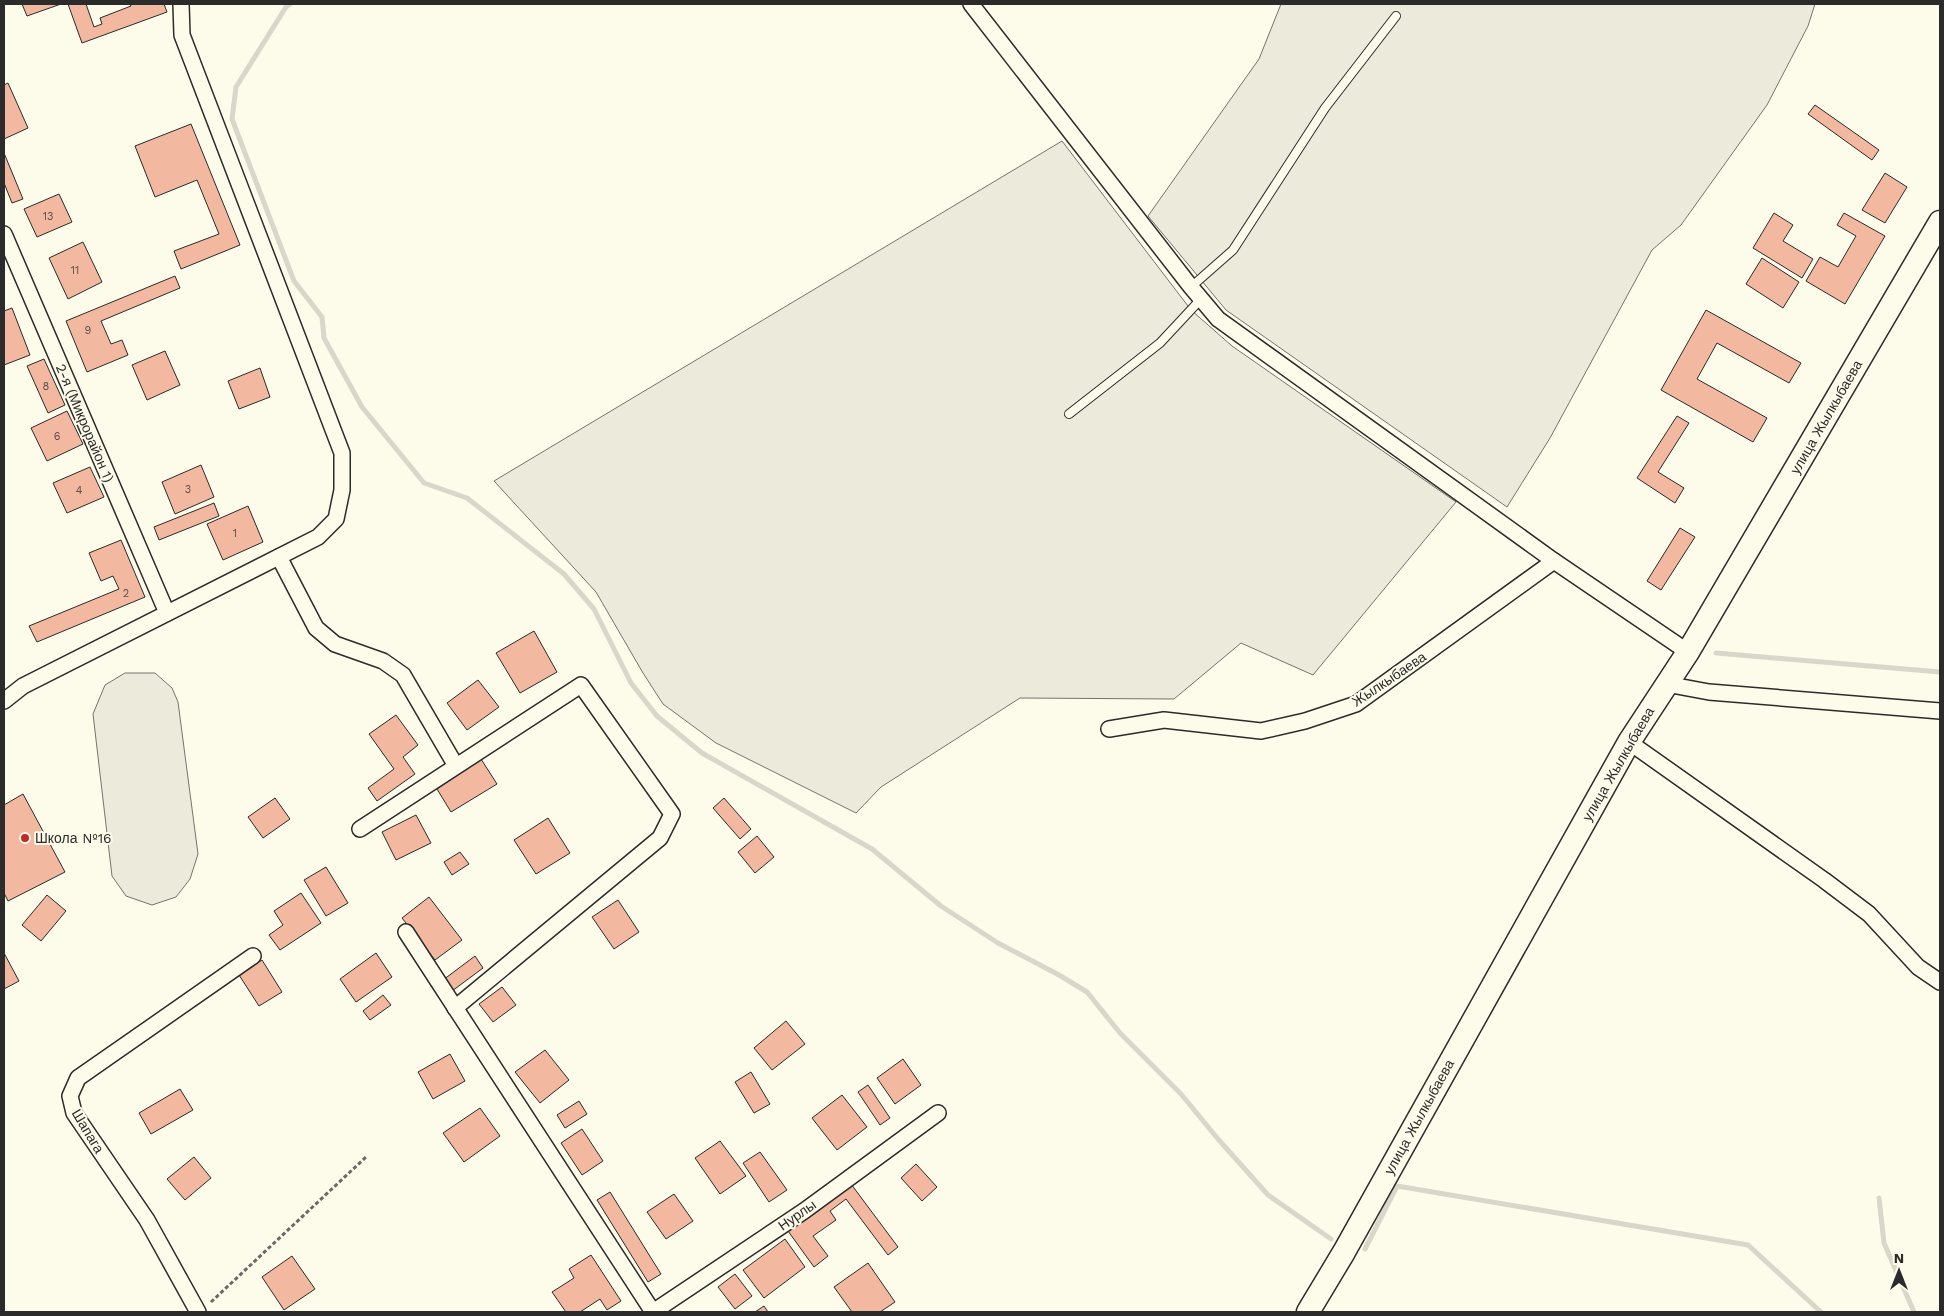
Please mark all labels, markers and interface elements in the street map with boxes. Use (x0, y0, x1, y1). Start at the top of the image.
house number: 13 (43, 210, 53, 223)
house number: 11 (71, 264, 79, 277)
house number: 9 (85, 324, 92, 337)
street label: улица Жылкыбаева (1787, 357, 1865, 477)
street label: 2-я (Микрорайон 1) (53, 361, 117, 485)
house number: 8 (43, 380, 50, 393)
house number: 6 (54, 430, 61, 443)
house number: 3 (185, 483, 191, 496)
house number: 4 (76, 484, 83, 497)
house number: 1 (233, 527, 237, 540)
house number: 2 (123, 587, 129, 600)
street label: Жылкыбаева (1349, 648, 1429, 710)
street label: улица Жылкыбаева (1579, 704, 1657, 824)
place label: Школа №16 (35, 830, 112, 846)
marker: Школа №16 (19, 832, 31, 844)
street label: улица Жылкыбаева (1381, 1057, 1457, 1177)
street label: Шапага (69, 1106, 107, 1156)
street label: Нурлы (775, 1196, 819, 1234)
north arrow (1874, 1246, 1924, 1296)
text: N (1894, 1250, 1904, 1266)

